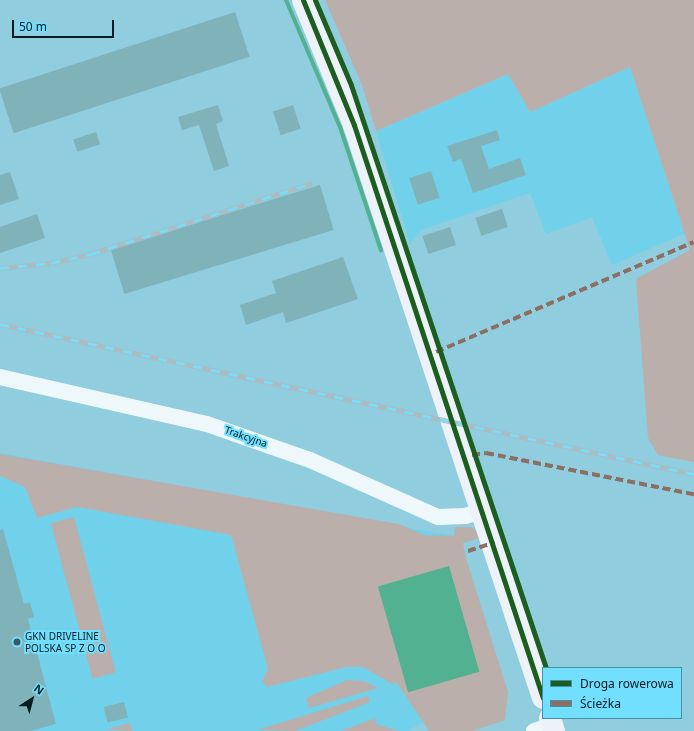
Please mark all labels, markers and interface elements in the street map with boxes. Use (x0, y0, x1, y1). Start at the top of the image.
scale bar (14, 12, 116, 38)
text: 50 m (19, 18, 47, 35)
street label: Trakcyjna (223, 424, 269, 450)
place label: GKN DRIVELINE POLSKA SP Z O O (25, 630, 105, 654)
marker: GKN DRIVELINE POLSKA SP Z O O (12, 637, 22, 647)
legend (542, 667, 682, 719)
text: Droga rowerowa (580, 675, 674, 692)
north arrow (12, 679, 52, 719)
text: N (31, 680, 47, 698)
text: Ścieżka (580, 695, 621, 712)

